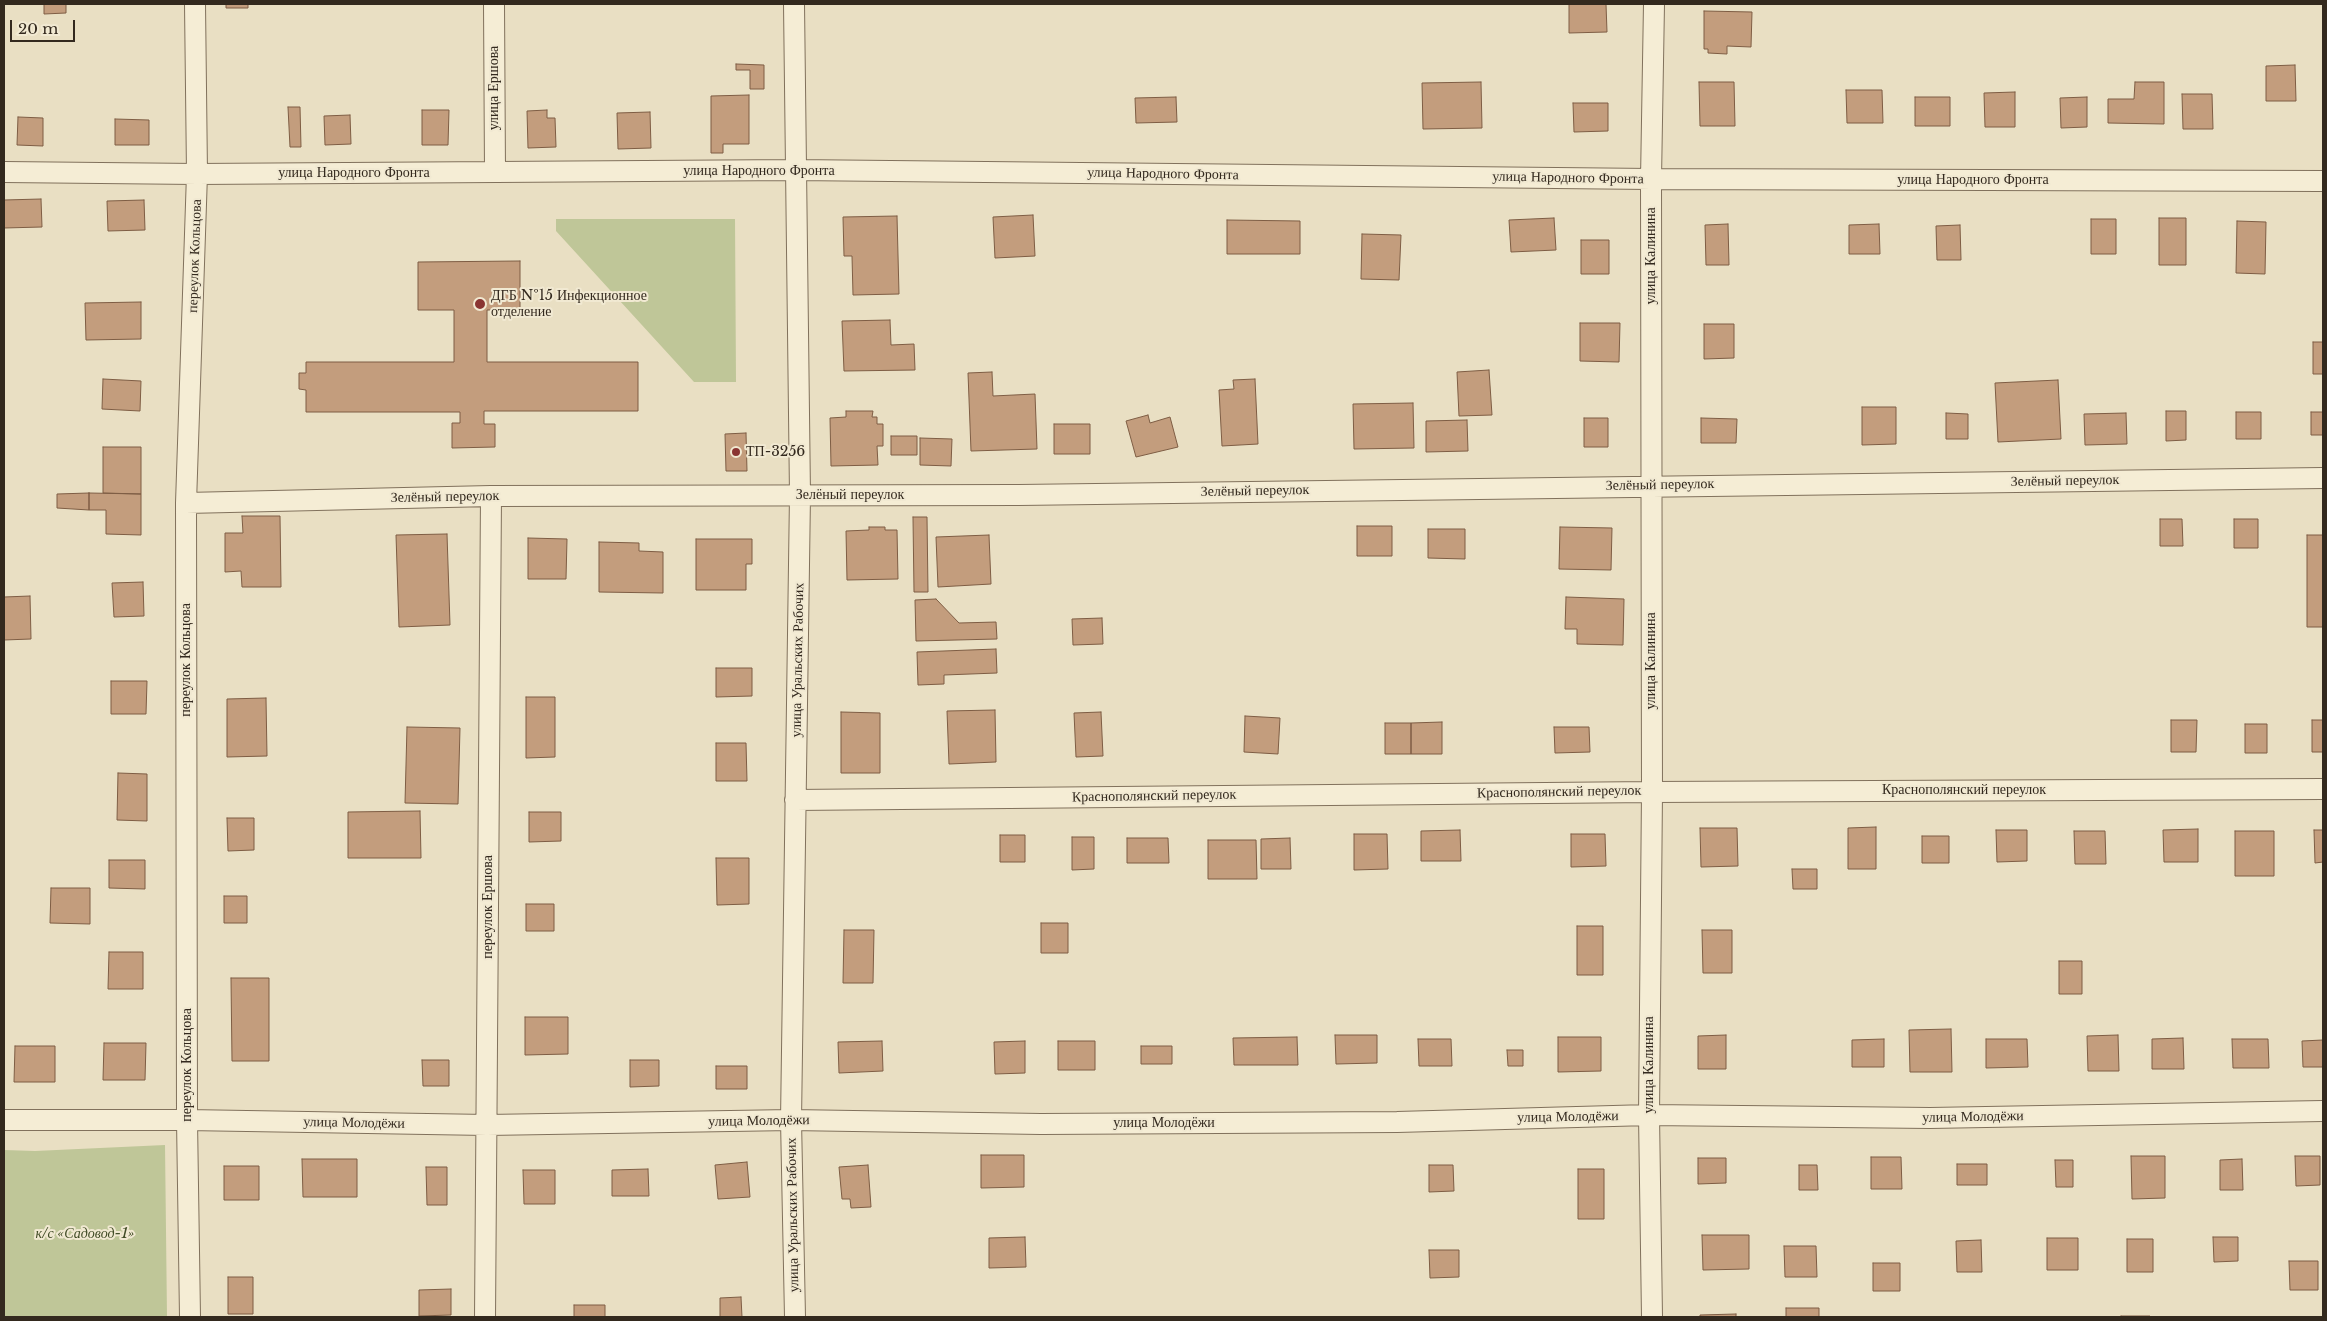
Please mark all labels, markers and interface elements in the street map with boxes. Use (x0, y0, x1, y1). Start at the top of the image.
scale bar (12, 10, 78, 42)
text: 20 m (18, 19, 58, 38)
street label: улица Ершова (486, 46, 502, 130)
street label: улица Народного Фронта (683, 163, 835, 179)
street label: улица Народного Фронта (1087, 164, 1239, 184)
street label: улица Народного Фронта (278, 165, 430, 181)
street label: улица Народного Фронта (1492, 168, 1644, 188)
street label: улица Народного Фронта (1897, 172, 2049, 188)
street label: переулок Кольцова (185, 199, 205, 313)
street label: улица Калинина (1643, 207, 1659, 305)
place label: ДГБ №15 Инфекционное отделение (491, 288, 647, 321)
marker: ДГБ №15 Инфекционное отделение (473, 297, 487, 311)
place label: ТП-3256 (746, 444, 805, 460)
marker: ТП-3256 (730, 446, 742, 458)
street label: Зелёный переулок (2011, 472, 2119, 490)
street label: Зелёный переулок (1606, 476, 1714, 494)
street label: Зелёный переулок (1201, 482, 1309, 500)
street label: Зелёный переулок (796, 487, 904, 503)
street label: Зелёный переулок (391, 488, 499, 506)
street label: улица Уральских Рабочих (788, 582, 808, 738)
street label: переулок Кольцова (178, 603, 194, 717)
street label: улица Калинина (1643, 612, 1659, 710)
street label: Краснополянский переулок (1477, 782, 1641, 802)
street label: Краснополянский переулок (1882, 782, 2046, 798)
street label: Краснополянский переулок (1072, 786, 1236, 806)
street label: переулок Ершова (480, 855, 496, 959)
street label: переулок Кольцова (179, 1008, 195, 1122)
street label: улица Калинина (1641, 1016, 1657, 1114)
street label: улица Молодёжи (1517, 1108, 1619, 1126)
street label: улица Молодёжи (1922, 1108, 2024, 1126)
street label: улица Молодёжи (708, 1112, 810, 1130)
street label: улица Молодёжи (303, 1114, 405, 1132)
street label: улица Молодёжи (1113, 1115, 1215, 1131)
street label: улица Уральских Рабочих (783, 1137, 803, 1293)
park label: к/с «Садовод-1» (36, 1226, 134, 1242)

